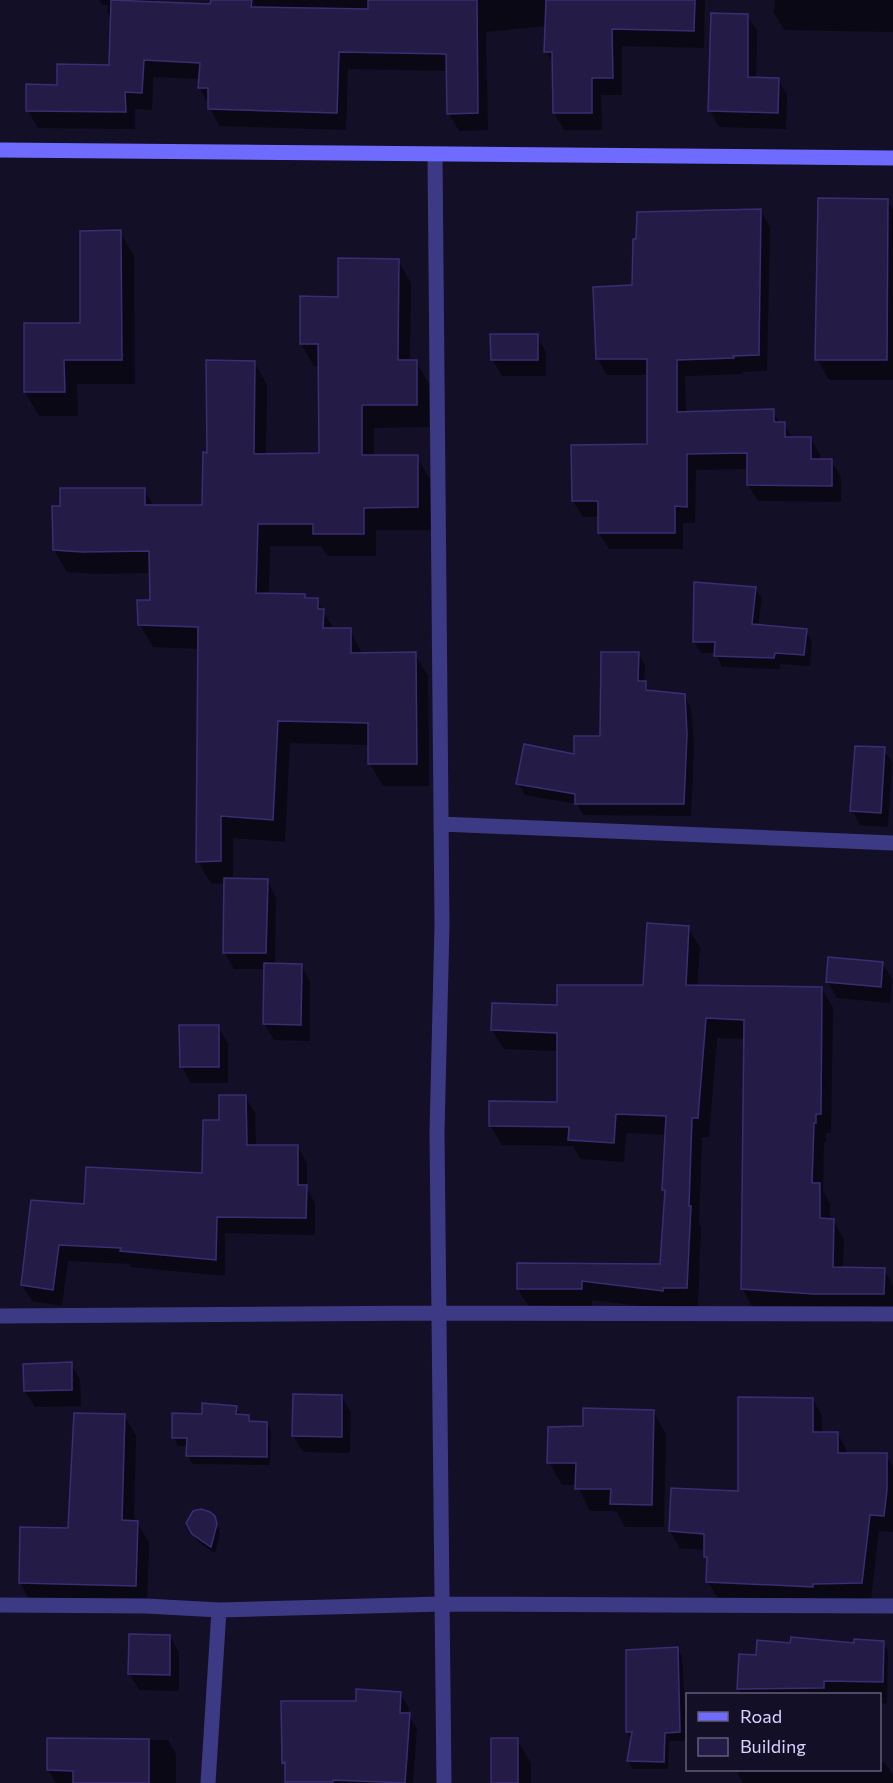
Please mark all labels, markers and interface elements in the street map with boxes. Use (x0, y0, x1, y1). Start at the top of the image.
legend (686, 1693, 881, 1771)
text: Road (740, 1705, 782, 1727)
text: Building (740, 1735, 806, 1757)

